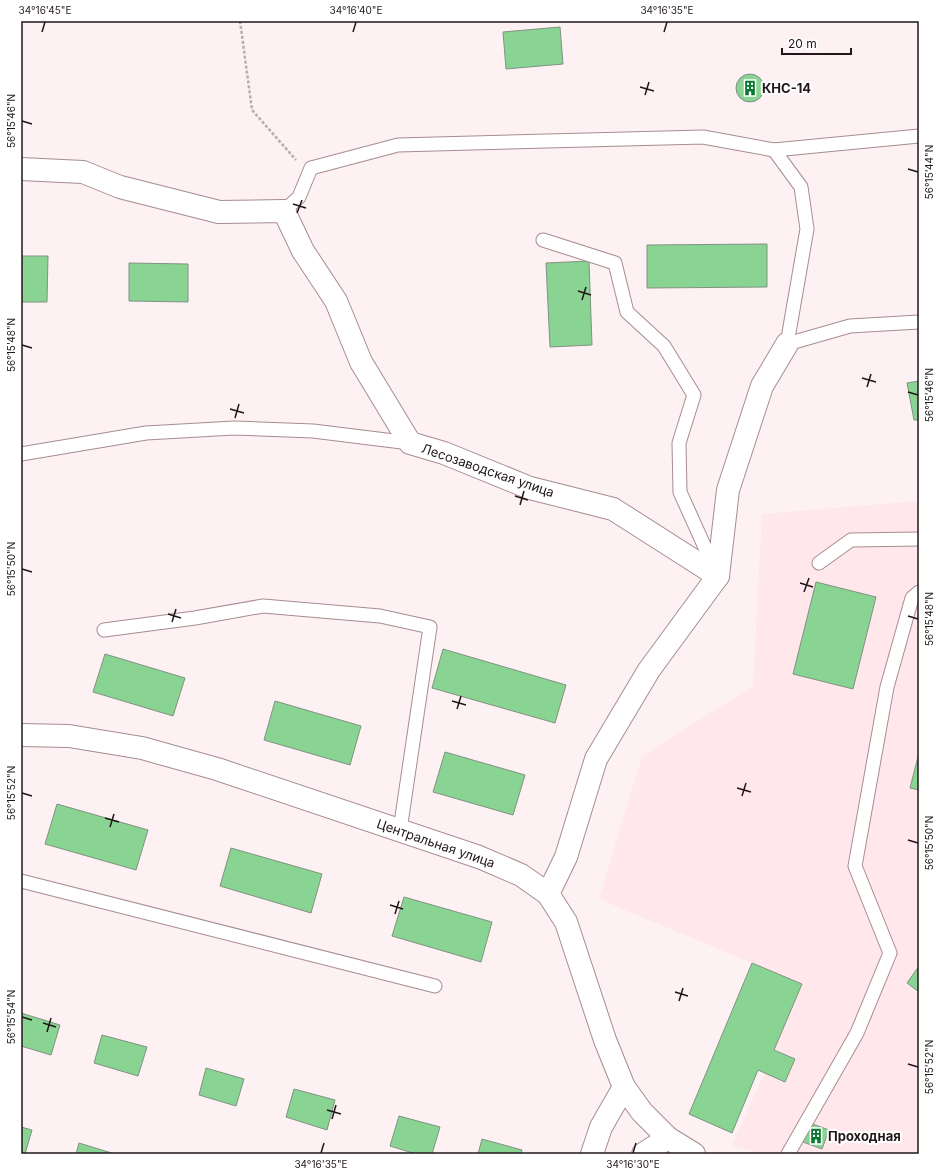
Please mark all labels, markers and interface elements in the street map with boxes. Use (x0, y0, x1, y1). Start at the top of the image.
text: 34°16'45"E (19, 4, 71, 16)
text: 34°16'40"E (329, 4, 383, 16)
text: 34°16'35"E (640, 4, 694, 16)
scale bar (782, 30, 851, 56)
text: 20 m (788, 36, 817, 51)
building icon: КНС-14 (741, 79, 759, 97)
place label: КНС-14 (762, 80, 811, 96)
text: 56°15'46"N (5, 94, 17, 148)
text: 56°15'44"N (923, 145, 935, 199)
text: 56°15'48"N (5, 318, 17, 372)
text: 56°15'46"N (923, 368, 935, 422)
street label: Лесозаводская улица (420, 440, 556, 500)
text: 56°15'50"N (5, 542, 17, 596)
text: 56°15'48"N (923, 592, 935, 646)
text: 56°15'52"N (5, 766, 17, 820)
street label: Центральная улица (375, 815, 497, 871)
text: 56°15'50"N (923, 816, 935, 870)
text: 56°15'54"N (5, 990, 17, 1044)
text: 56°15'52"N (923, 1040, 935, 1094)
building icon: Проходная (807, 1127, 825, 1145)
place label: Проходная (828, 1128, 901, 1144)
text: 34°16'35"E (294, 1158, 348, 1170)
text: 34°16'30"E (606, 1158, 660, 1170)

